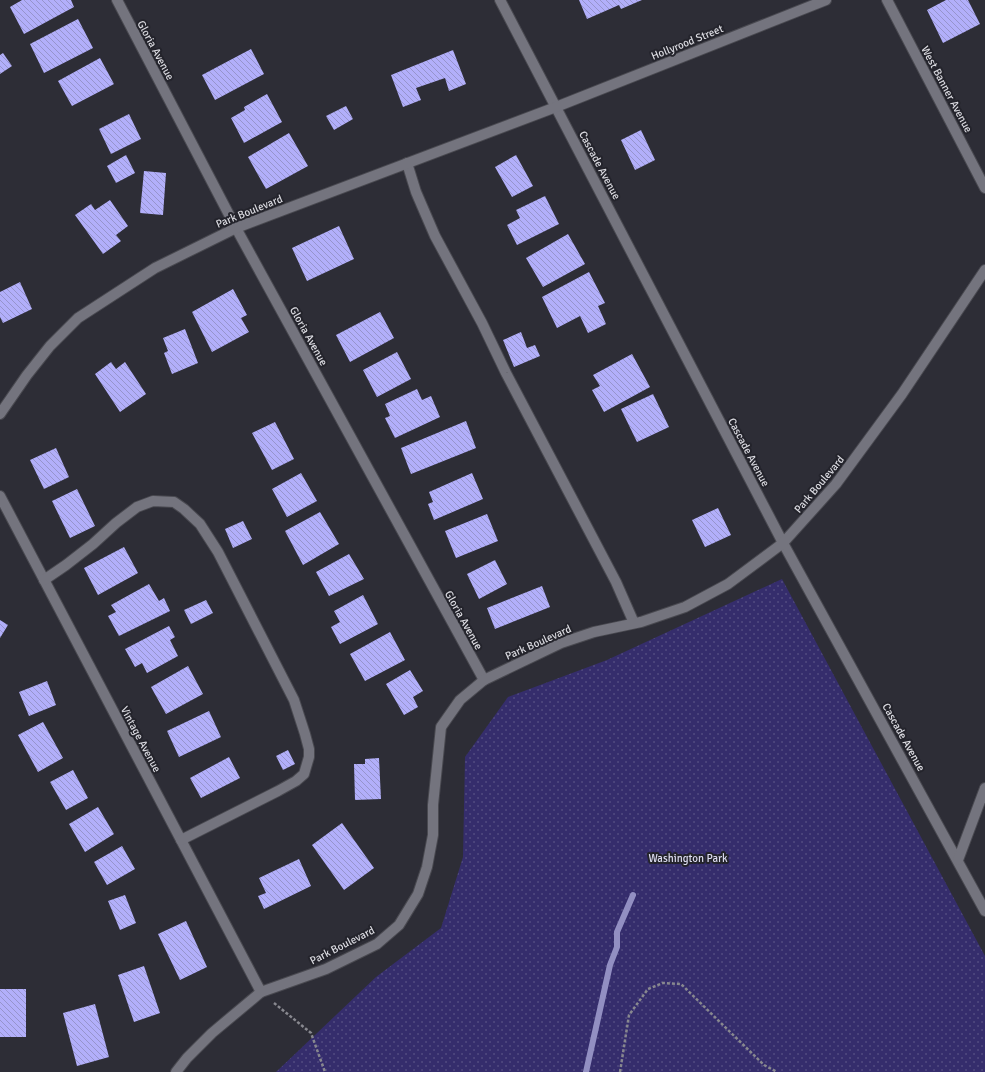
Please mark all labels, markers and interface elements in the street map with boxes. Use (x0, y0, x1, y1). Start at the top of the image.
street label: Gloria Avenue (134, 18, 177, 82)
street label: Hollyrood Street (649, 22, 725, 63)
street label: West Banner Avenue (918, 44, 975, 135)
street label: Cascade Avenue (576, 129, 623, 202)
street label: Park Boulevard (214, 192, 285, 231)
street label: Gloria Avenue (287, 304, 330, 368)
street label: Cascade Avenue (725, 416, 772, 489)
street label: Park Boulevard (792, 453, 847, 516)
street label: Gloria Avenue (442, 588, 485, 652)
street label: Park Boulevard (503, 622, 573, 663)
street label: Cascade Avenue (879, 701, 928, 774)
street label: Vintage Avenue (118, 704, 163, 774)
park label: Washington Park (648, 852, 728, 865)
street label: Park Boulevard (308, 924, 377, 967)

